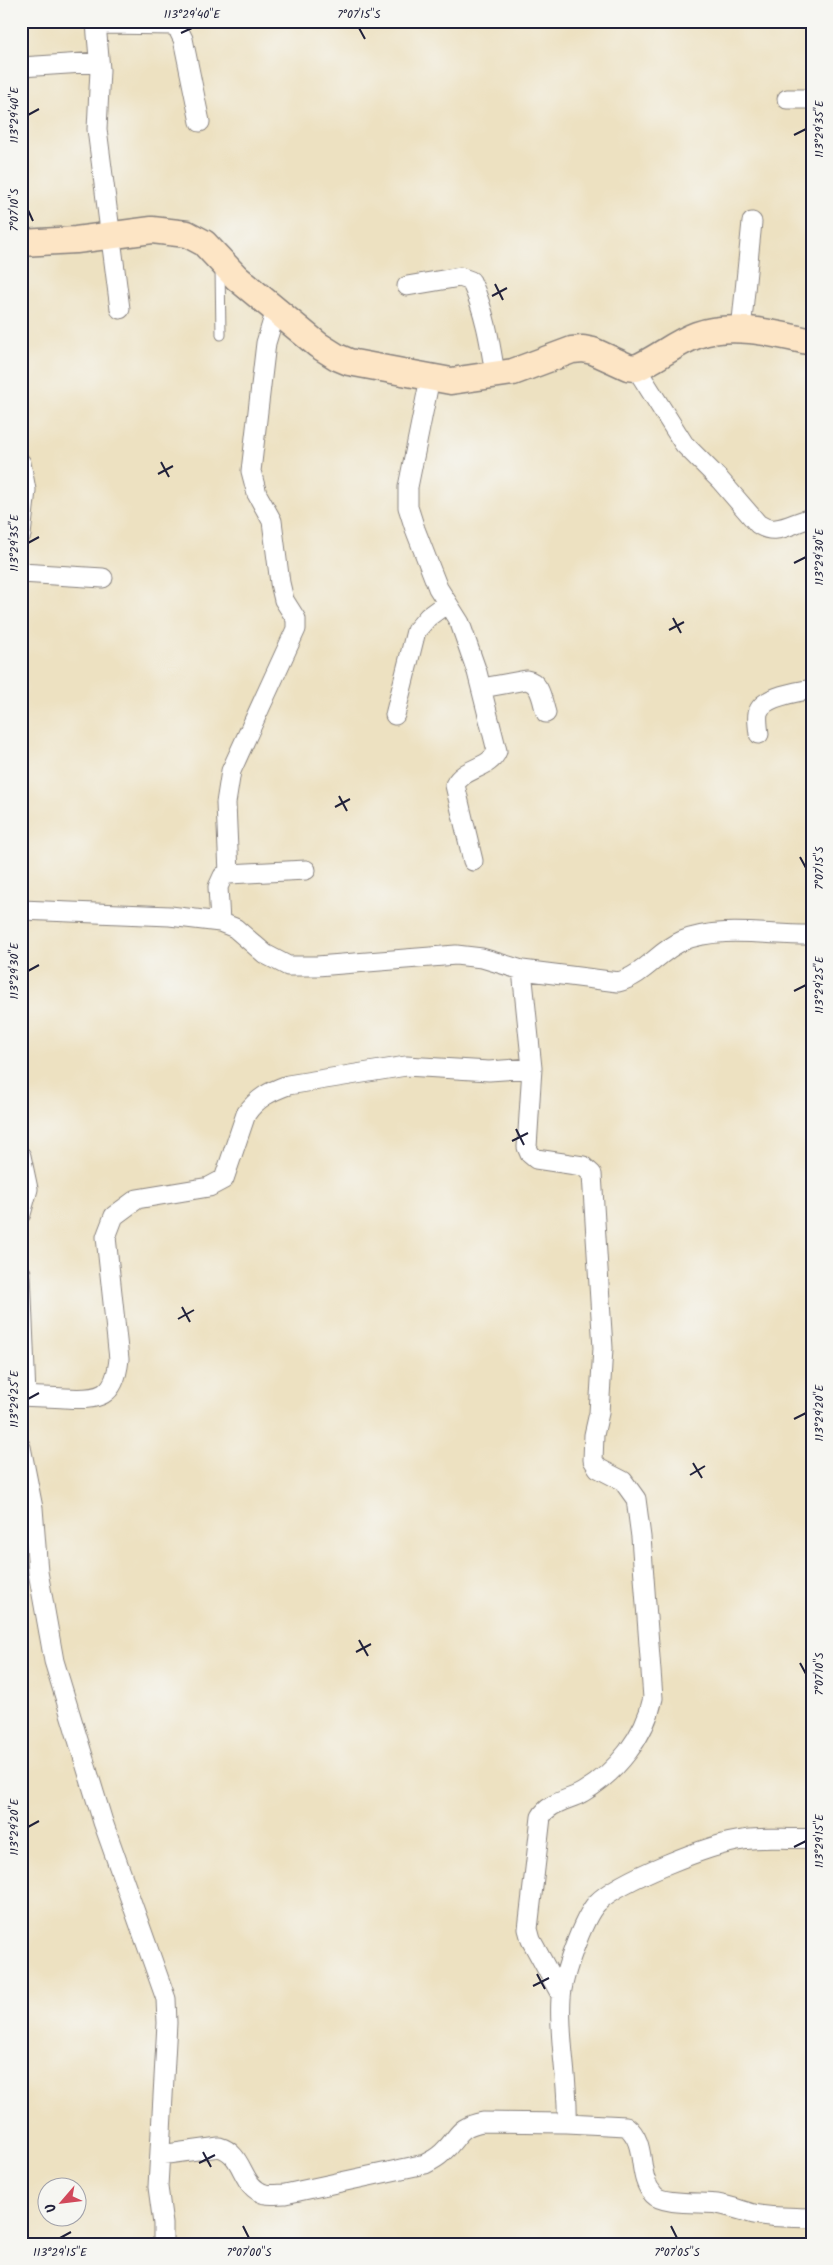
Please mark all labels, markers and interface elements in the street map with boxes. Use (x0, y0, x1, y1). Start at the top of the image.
text: 113°29'40"E (164, 5, 221, 24)
text: 7°07'15"S (337, 5, 381, 24)
text: 113°29'40"E (5, 86, 24, 143)
text: 113°29'35"E (810, 99, 829, 158)
text: 7°07'10"S (5, 188, 24, 231)
text: 113°29'35"E (5, 513, 24, 572)
text: 113°29'30"E (810, 528, 829, 585)
text: 7°07'15"S (810, 846, 829, 890)
text: 113°29'30"E (5, 942, 24, 999)
text: 113°29'25"E (810, 955, 829, 1014)
text: 113°29'25"E (5, 1369, 24, 1428)
text: 113°29'20"E (810, 1384, 829, 1442)
text: 7°07'10"S (810, 1652, 829, 1695)
text: 113°29'20"E (5, 1798, 24, 1856)
text: 113°29'15"E (810, 1813, 829, 1868)
north arrow (38, 2178, 88, 2228)
text: U (39, 2198, 63, 2216)
text: 113°29'15"E (33, 2243, 88, 2262)
text: 7°07'00"S (226, 2243, 272, 2262)
text: 7°07'05"S (654, 2243, 700, 2262)

